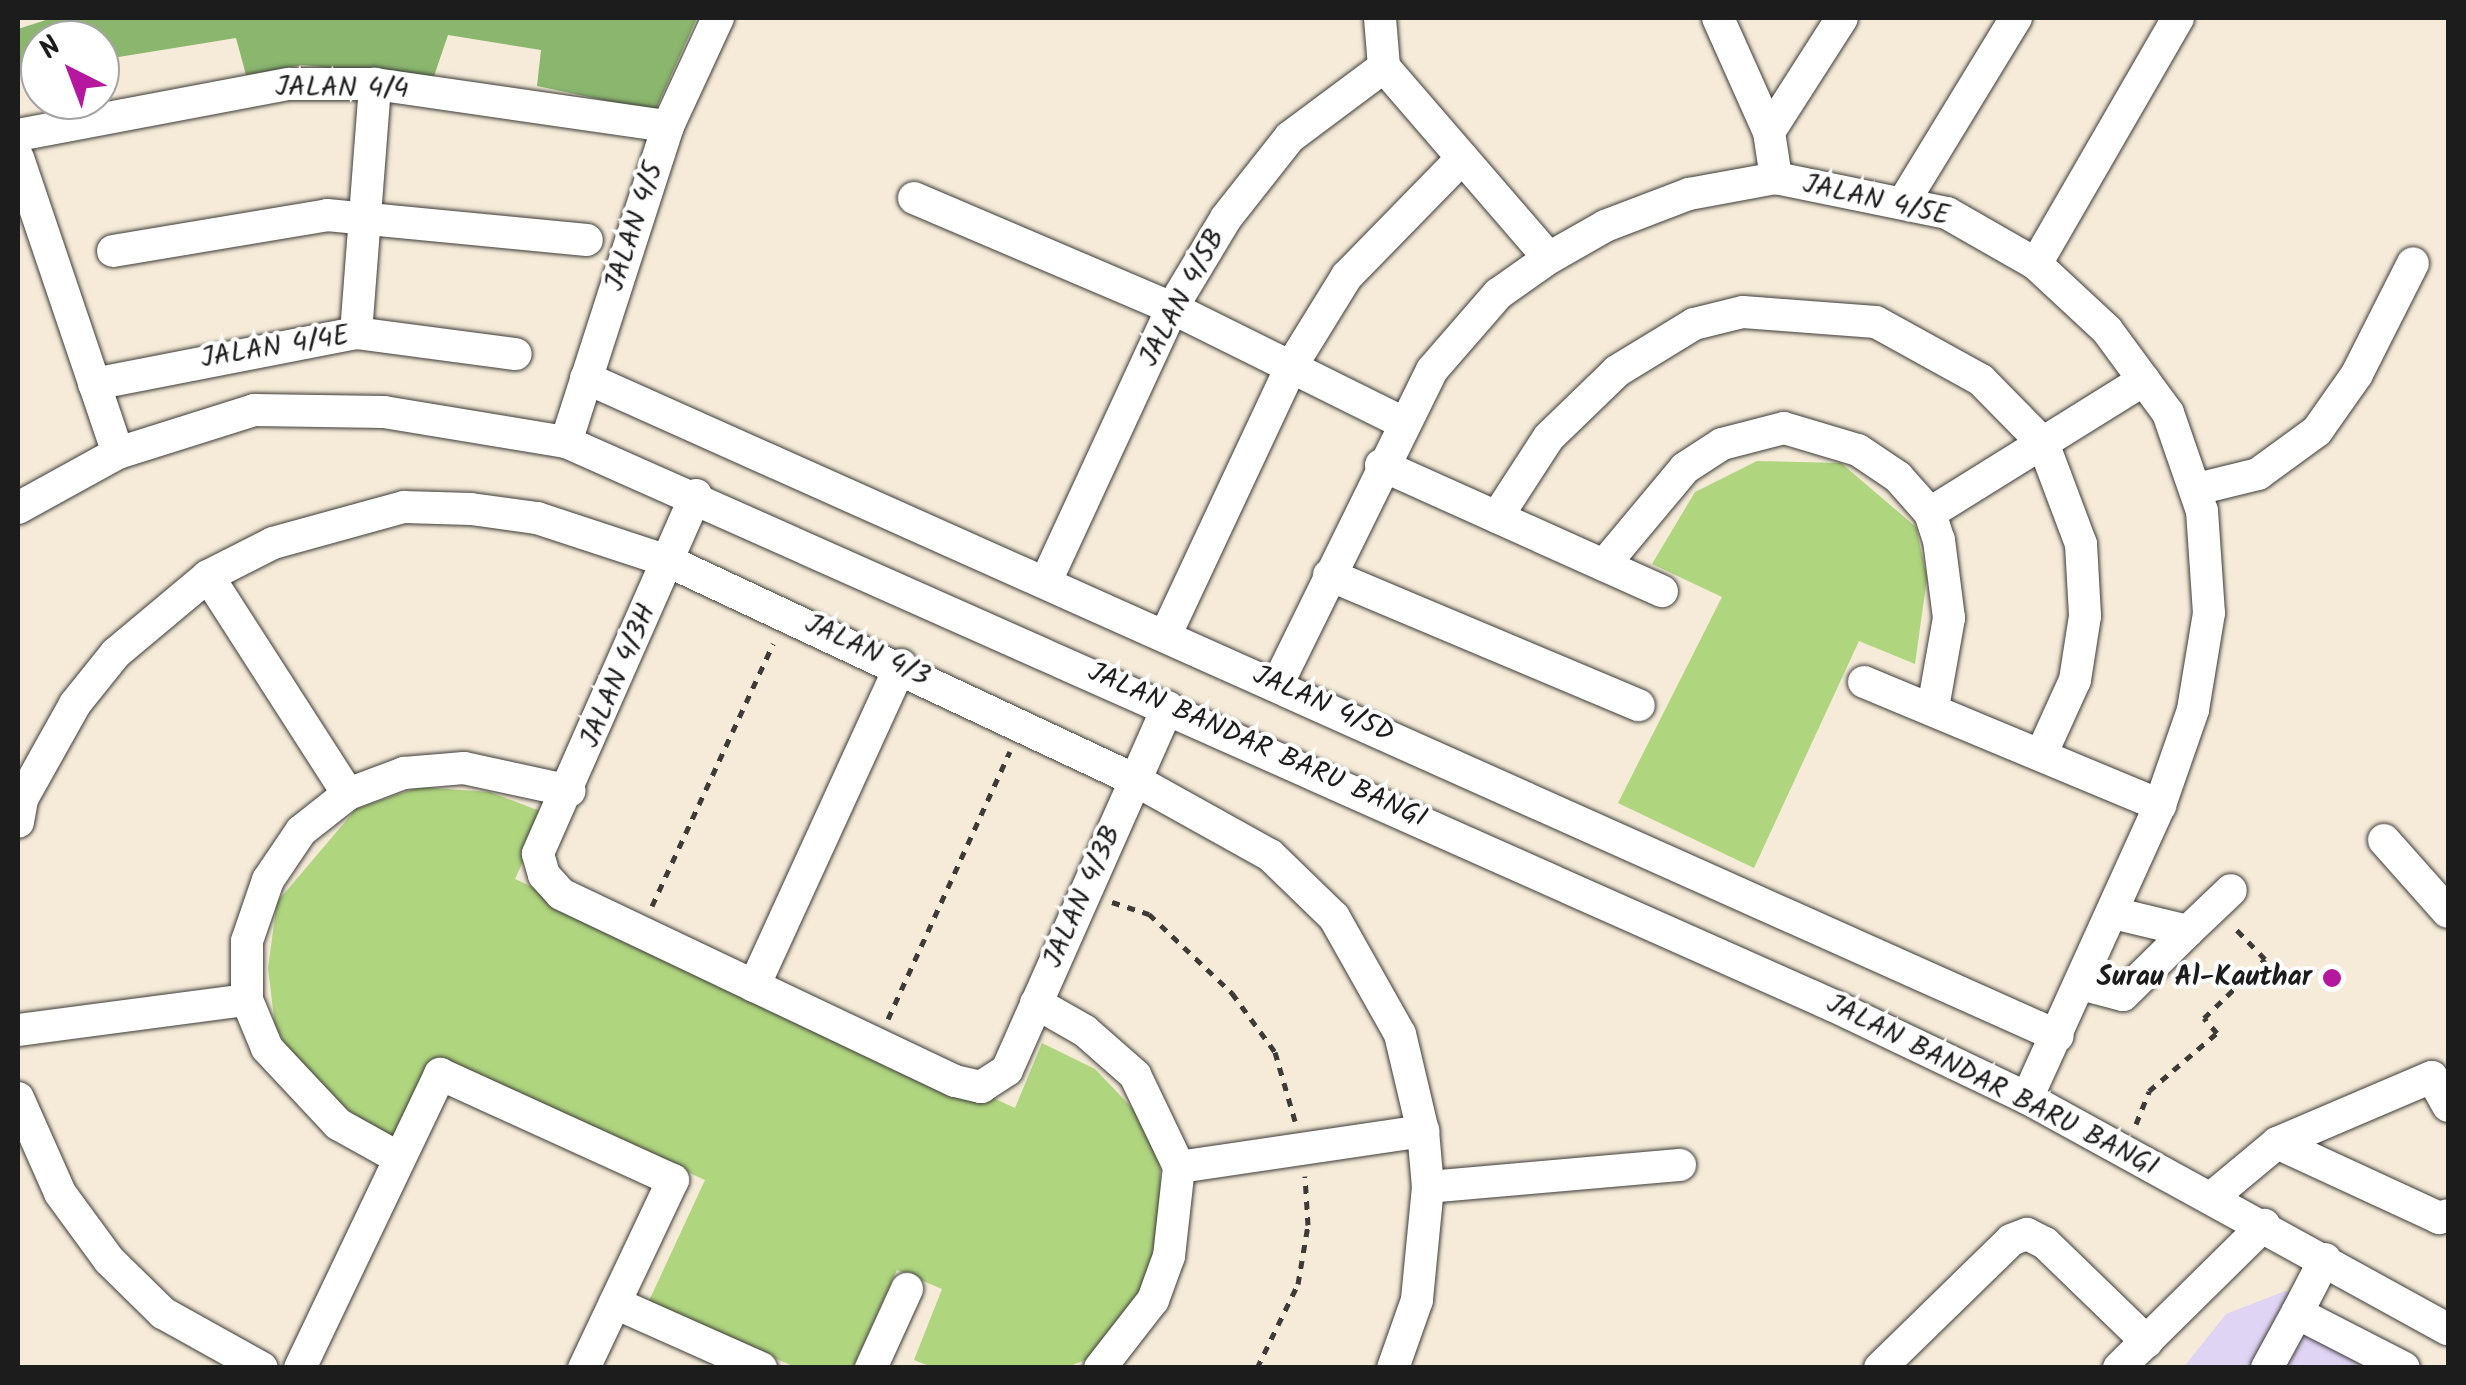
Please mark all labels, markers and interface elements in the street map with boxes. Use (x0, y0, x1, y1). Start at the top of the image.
north arrow (20, 20, 120, 120)
text: N (29, 26, 73, 71)
street label: JALAN 4/4 (275, 71, 409, 107)
street label: JALAN 4/5 (598, 159, 672, 295)
street label: JALAN 4/5E (1799, 168, 1953, 234)
street label: JALAN 4/5B (1133, 224, 1233, 372)
street label: JALAN 4/4E (198, 320, 352, 376)
street label: JALAN 4/3H (574, 599, 664, 753)
street label: JALAN 4/3 (799, 607, 935, 695)
street label: JALAN BANDAR BARU BANGI (1082, 656, 1432, 836)
street label: JALAN 4/5D (1247, 659, 1399, 751)
street label: JALAN 4/3B (1037, 821, 1129, 973)
place label: Surau Al-Kauthar (2097, 961, 2312, 995)
marker: Surau Al-Kauthar (2321, 967, 2343, 989)
street label: JALAN BANDAR BARU BANGI (1820, 988, 2164, 1184)

